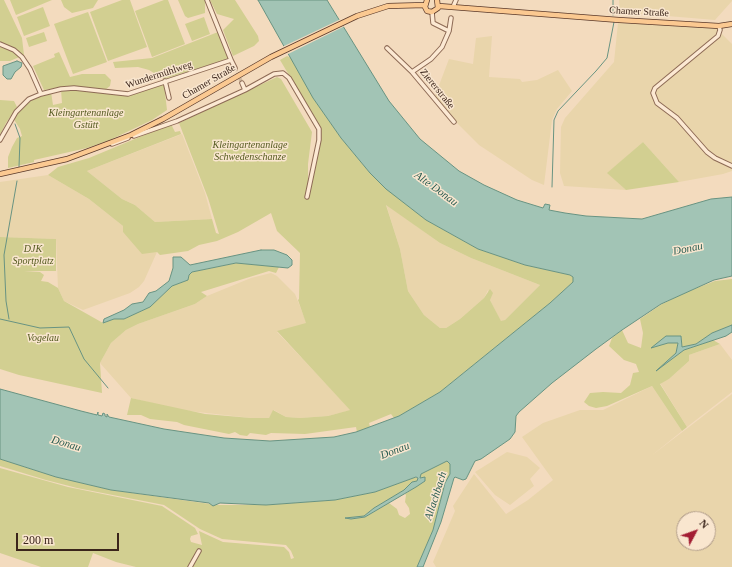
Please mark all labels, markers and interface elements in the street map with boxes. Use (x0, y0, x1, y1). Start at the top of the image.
street label: Chamer Straße (609, 4, 669, 20)
street label: Wundermühlweg (124, 59, 194, 91)
street label: Chamer Straße (180, 62, 238, 102)
street label: Ziererstraße (417, 66, 457, 112)
park label: Kleingartenanlage Gstütt (49, 107, 123, 130)
park label: Kleingartenanlage Schwedenschanze (213, 139, 287, 162)
water label: Alte Donau (412, 169, 460, 209)
water label: Donau (672, 240, 704, 258)
park label: DJK Sportplatz (12, 243, 54, 266)
park label: Vogelau (27, 332, 59, 344)
water label: Donau (50, 433, 82, 455)
water label: Donau (379, 439, 411, 463)
water label: Allachbach (422, 470, 450, 522)
north arrow (676, 511, 716, 551)
text: N (697, 517, 711, 531)
scale bar (18, 525, 121, 551)
text: 200 m (23, 533, 53, 547)

